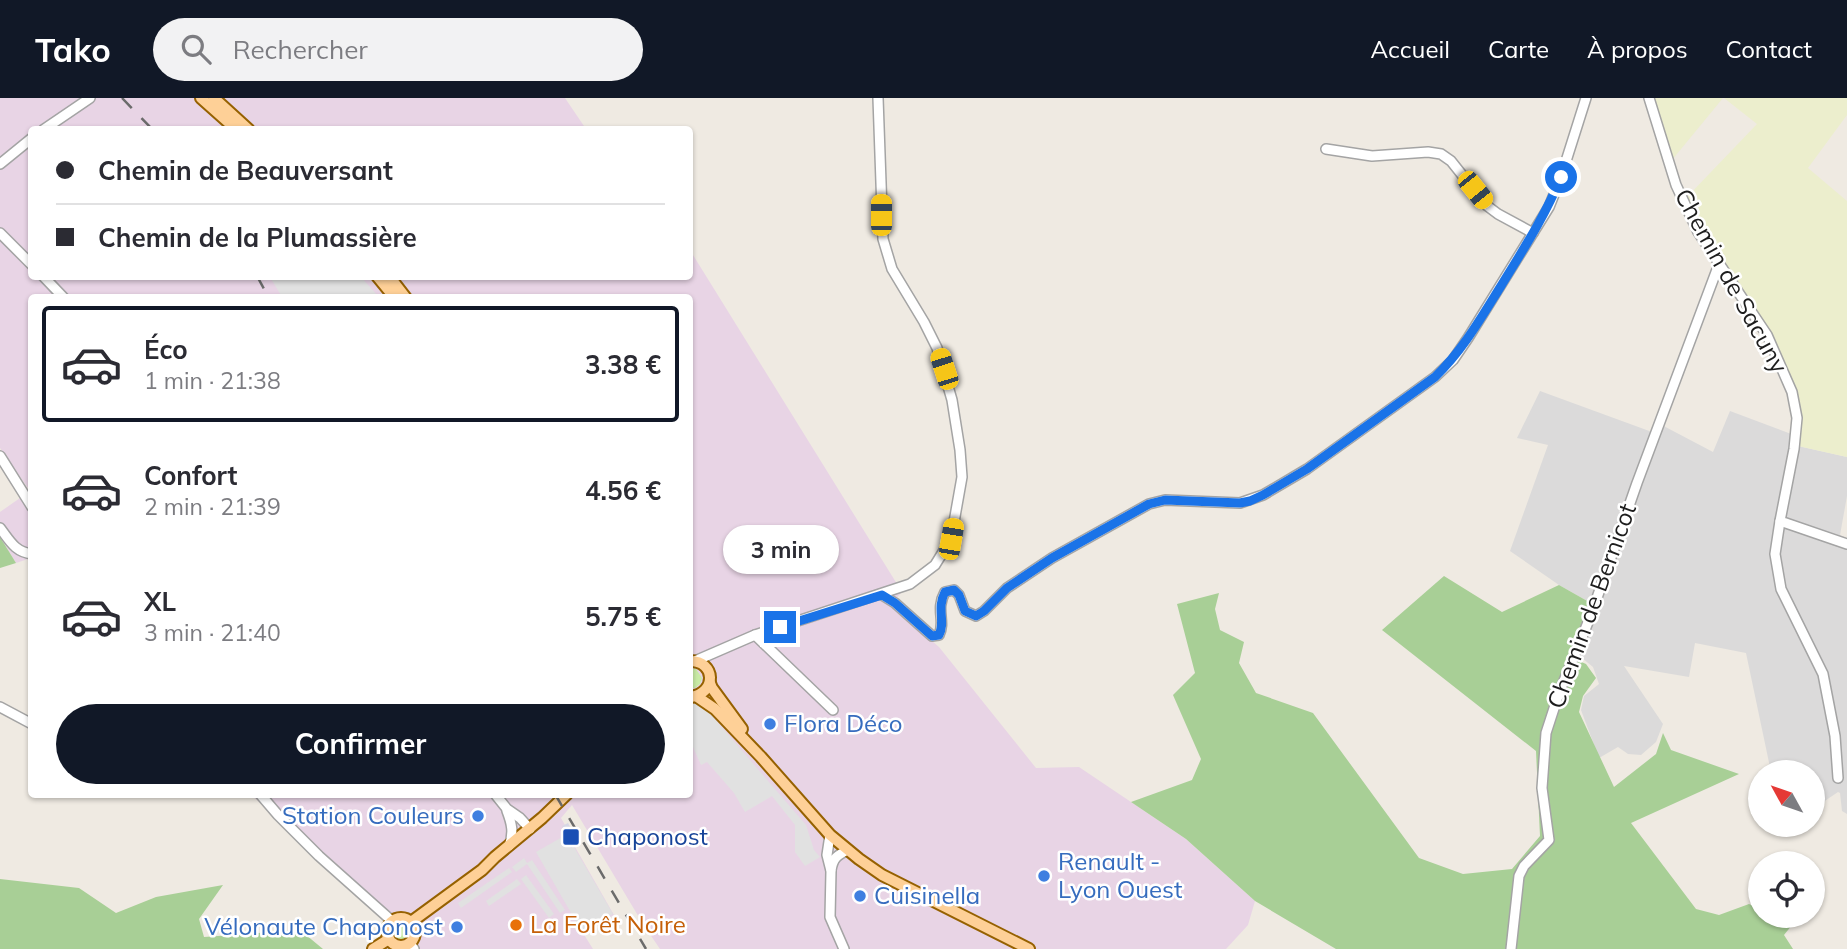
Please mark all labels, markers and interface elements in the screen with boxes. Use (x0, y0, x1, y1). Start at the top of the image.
search box (153, 18, 643, 81)
text: Tako (35, 29, 111, 70)
icon: search (177, 30, 215, 68)
text: Rechercher (233, 33, 368, 66)
text: Accueil (1371, 34, 1450, 64)
text: Carte (1488, 34, 1549, 64)
text: À propos (1587, 34, 1688, 64)
text: Contact (1726, 34, 1812, 64)
text: Chemin de Beauversant (98, 154, 393, 187)
route start (1545, 161, 1577, 193)
car (1454, 167, 1497, 213)
street label: Chemin de Sacuny (1669, 183, 1795, 378)
car (871, 194, 892, 236)
text: Chemin de la Plumassière (98, 221, 417, 254)
icon: car (60, 333, 123, 396)
text: Éco (144, 333, 188, 366)
car (928, 346, 961, 392)
text: 3.38 € (585, 348, 661, 381)
text: 1 min · 21:38 (144, 366, 281, 395)
icon: car (60, 459, 123, 522)
text: Confort (144, 459, 237, 492)
text: 4.56 € (585, 474, 661, 507)
text: 2 min · 21:39 (144, 492, 281, 521)
street label: Chemin de Bernicot (1540, 499, 1642, 712)
car (938, 516, 965, 562)
callout: 3 min (722, 526, 838, 574)
text: 3 min (751, 535, 811, 564)
icon: car (60, 585, 123, 648)
text: XL (144, 585, 176, 618)
text: 5.75 € (585, 600, 661, 633)
route end (764, 611, 796, 643)
text: 3 min · 21:40 (144, 618, 281, 647)
button: Confirmer (56, 704, 665, 784)
place label: Flora Déco (784, 708, 903, 738)
marker: Flora Déco (762, 716, 778, 732)
north arrow (1748, 760, 1825, 836)
map controls (1748, 760, 1825, 928)
place label: Station Couleurs (282, 800, 464, 830)
marker: Station Couleurs (470, 808, 486, 824)
place label: Chaponost (587, 821, 708, 851)
marker: Chaponost (561, 827, 581, 847)
place label: Renault - Lyon Ouest (1058, 846, 1182, 904)
button: locate (1748, 851, 1825, 928)
marker: Renault - Lyon Ouest (1036, 868, 1052, 884)
place label: Cuisinella (874, 880, 980, 910)
marker: Cuisinella (852, 888, 868, 904)
place label: La Forêt Noire (530, 909, 686, 939)
place label: Vélonaute Chaponost (204, 911, 443, 941)
marker: La Forêt Noire (508, 917, 524, 933)
marker: Vélonaute Chaponost (449, 919, 465, 935)

